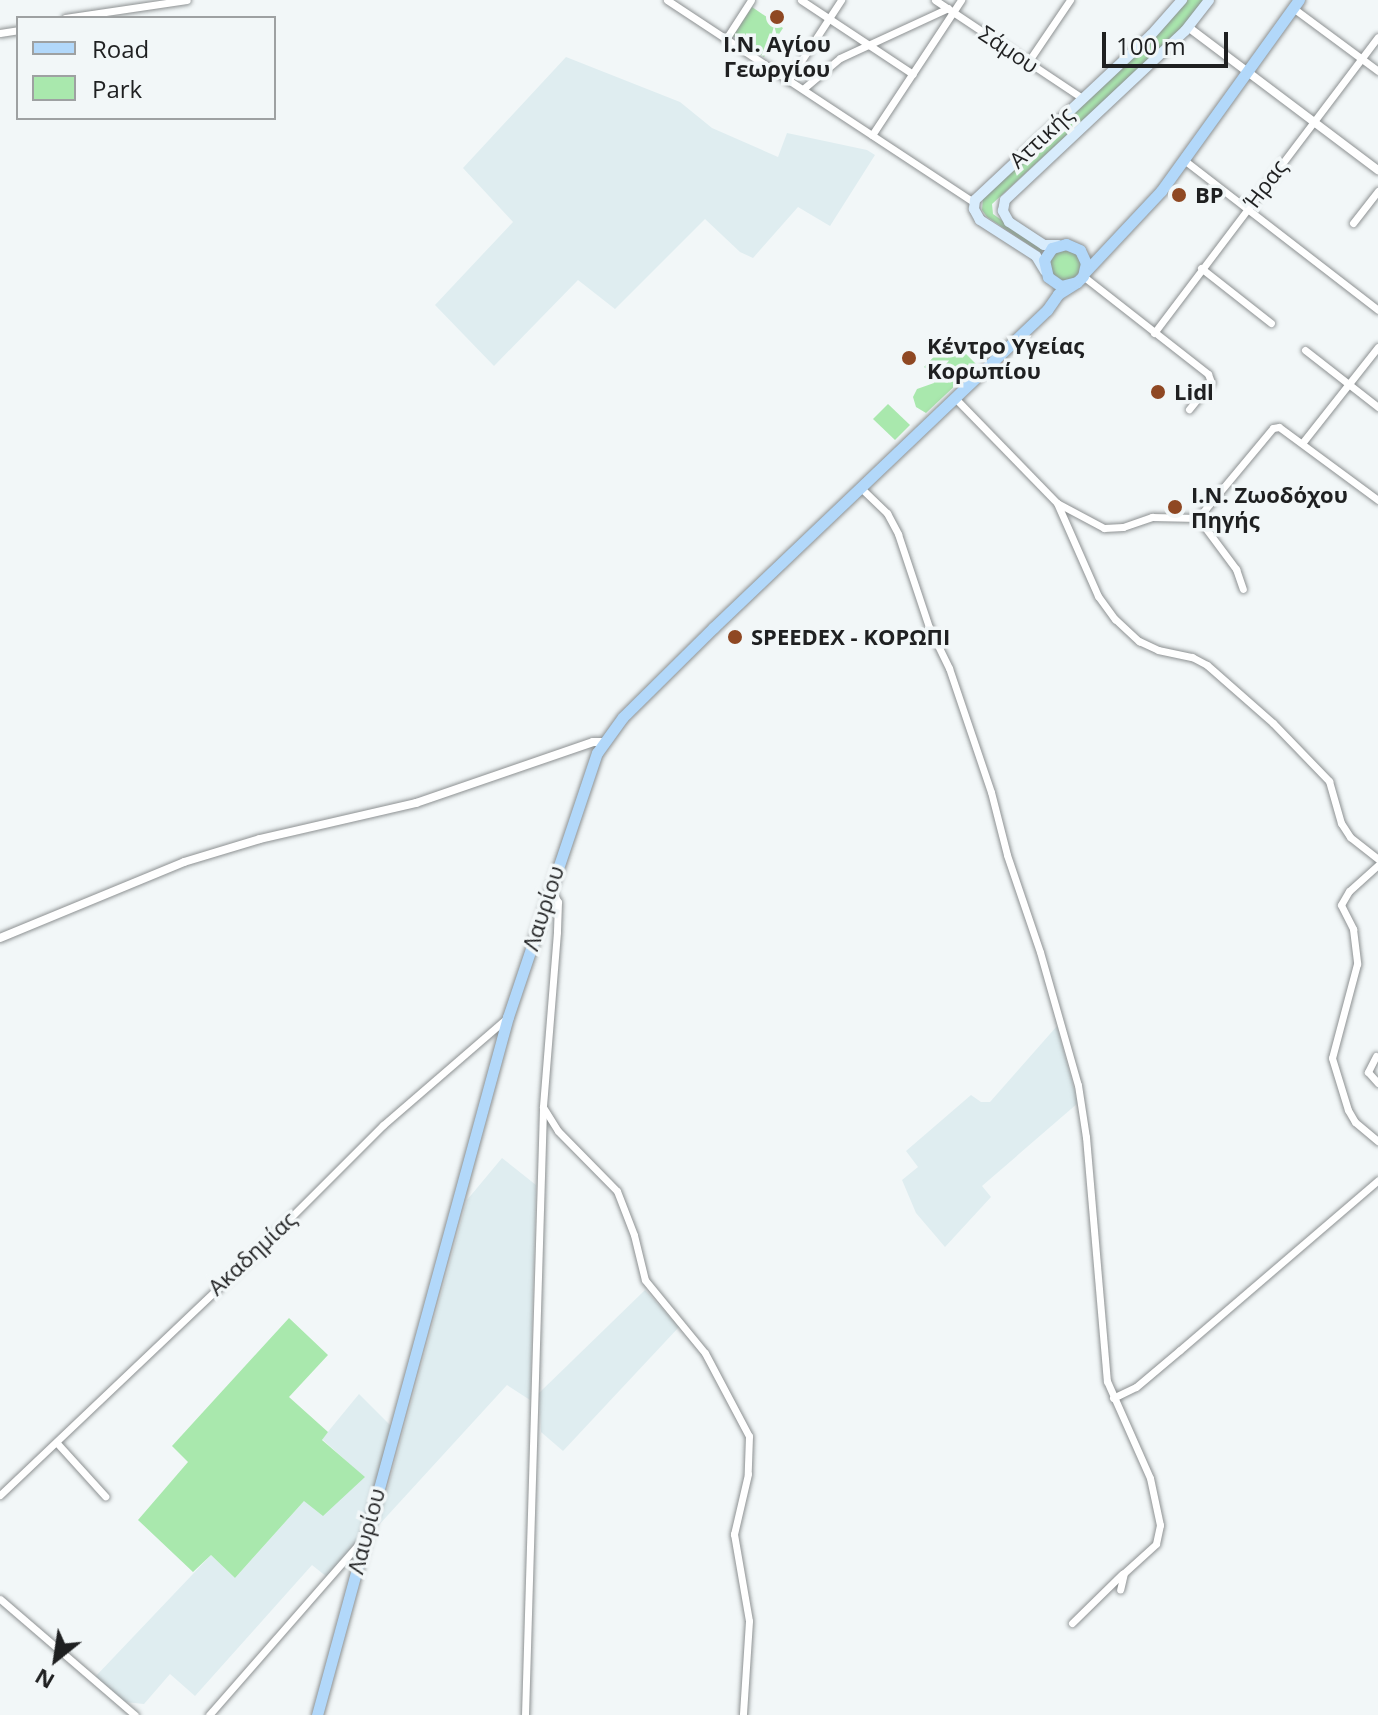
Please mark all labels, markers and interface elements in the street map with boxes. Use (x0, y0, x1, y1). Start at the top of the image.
marker: Ι.Ν. Αγίου Γεωργίου (768, 8, 786, 26)
legend (16, 16, 276, 120)
scale bar (1106, 16, 1232, 66)
street label: Σάμου (974, 20, 1044, 78)
text: 100 m (1116, 29, 1186, 62)
place label: Ι.Ν. Αγίου Γεωργίου (723, 30, 831, 82)
text: Road (92, 32, 149, 65)
text: Park (92, 72, 142, 105)
street label: Αττικής (1004, 101, 1078, 173)
street label: Ήρας (1238, 154, 1292, 214)
place label: BP (1195, 182, 1224, 208)
marker: BP (1170, 186, 1188, 204)
place label: Κέντρο Υγείας Κορωπίου (927, 332, 1084, 384)
marker: Κέντρο Υγείας Κορωπίου (898, 347, 920, 369)
place label: Lidl (1174, 379, 1214, 405)
marker: Lidl (1149, 383, 1167, 401)
place label: Ι.Ν. Ζωοδόχου Πηγής (1191, 481, 1348, 532)
marker: Ι.Ν. Ζωοδόχου Πηγής (1166, 498, 1184, 516)
place label: SPEEDEX - ΚΟΡΩΠΙ (751, 624, 950, 650)
marker: SPEEDEX - ΚΟΡΩΠΙ (726, 628, 744, 646)
street label: Λαυρίου (517, 862, 569, 954)
street label: Ακαδημίας (203, 1206, 301, 1300)
street label: Λαυρίου (342, 1485, 390, 1577)
north arrow (16, 1619, 96, 1699)
text: N (29, 1662, 59, 1697)

